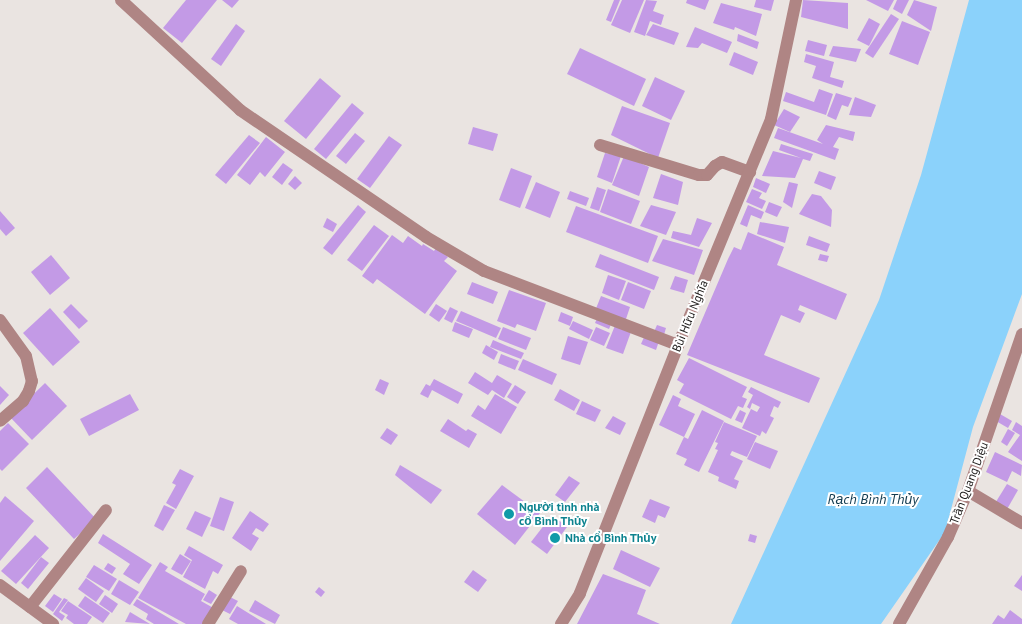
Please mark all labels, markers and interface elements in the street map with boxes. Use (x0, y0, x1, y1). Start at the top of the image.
street label: Bùi Hữu Nghĩa (669, 278, 711, 354)
street label: Trần Quang Diệu (947, 440, 991, 526)
water label: Rạch Bình Thủy (827, 491, 919, 507)
place label: Người tình nhà cổ Bình Thủy (519, 500, 599, 528)
marker: Người tình nhà cổ Bình Thủy (503, 508, 515, 520)
place label: Nhà cổ Bình Thủy (565, 531, 657, 545)
marker: Nhà cổ Bình Thủy (549, 532, 561, 544)

